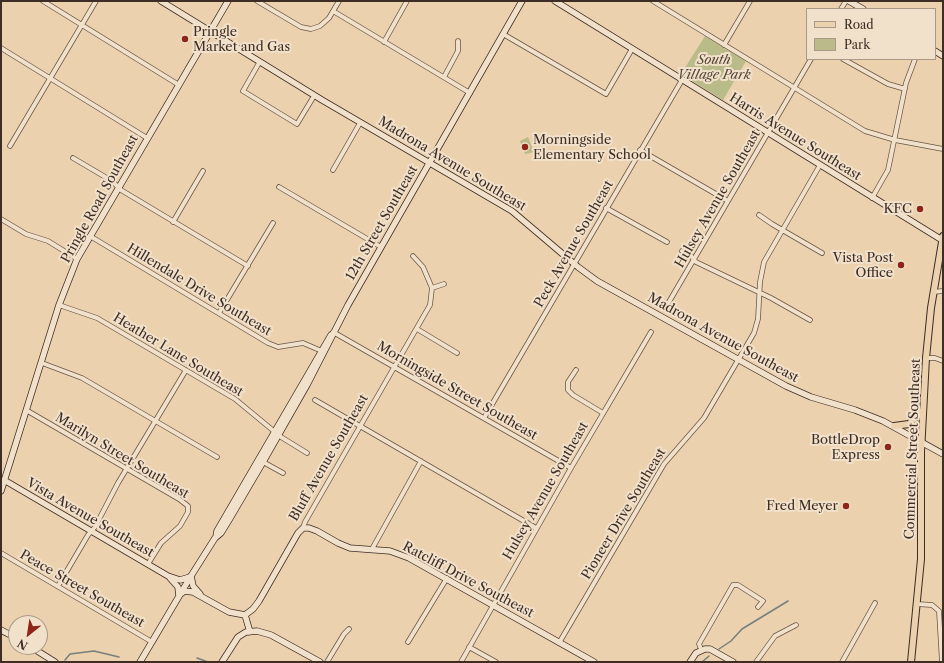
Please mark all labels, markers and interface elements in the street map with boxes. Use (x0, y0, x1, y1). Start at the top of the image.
legend (806, 8, 936, 60)
text: Road (844, 17, 874, 32)
place label: Pringle Market and Gas (193, 24, 290, 55)
marker: Pringle Market and Gas (180, 34, 190, 44)
text: Park (844, 37, 870, 52)
park label: South Village Park (677, 52, 751, 83)
street label: Harris Avenue Southeast (726, 90, 864, 184)
street label: Madrona Avenue Southeast (375, 114, 529, 214)
street label: Hulsey Avenue Southeast (672, 127, 764, 271)
street label: Pringle Road Southeast (58, 132, 142, 266)
place label: Morningside Elementary School (533, 132, 651, 163)
marker: Morningside Elementary School (520, 142, 530, 152)
street label: 12th Street Southeast (343, 163, 421, 283)
street label: Peck Avenue Southeast (531, 178, 617, 310)
place label: KFC (883, 201, 912, 217)
marker: KFC (915, 204, 925, 214)
street label: Hillendale Drive Southeast (124, 241, 274, 339)
place label: Vista Post Office (833, 250, 893, 281)
marker: Vista Post Office (896, 260, 906, 270)
street label: Madrona Avenue Southeast (645, 290, 801, 386)
street label: Heather Lane Southeast (110, 310, 246, 400)
street label: Morningside Street Southeast (374, 339, 540, 443)
street label: Commercial Street Southeast (902, 358, 924, 540)
street label: Bluff Avenue Southeast (286, 392, 372, 524)
street label: Marilyn Street Southeast (52, 410, 192, 502)
street label: Hulsey Avenue Southeast (500, 419, 592, 563)
place label: BottleDrop Express (811, 432, 880, 463)
marker: BottleDrop Express (883, 442, 893, 452)
street label: Pioneer Drive Southeast (579, 446, 669, 582)
street label: Vista Avenue Southeast (24, 475, 156, 561)
place label: Fred Meyer (766, 498, 838, 514)
marker: Fred Meyer (841, 501, 851, 511)
street label: Ratcliff Drive Southeast (400, 539, 536, 621)
street label: Peace Street Southeast (17, 547, 147, 631)
north arrow (8, 615, 48, 655)
text: N (15, 636, 30, 653)

